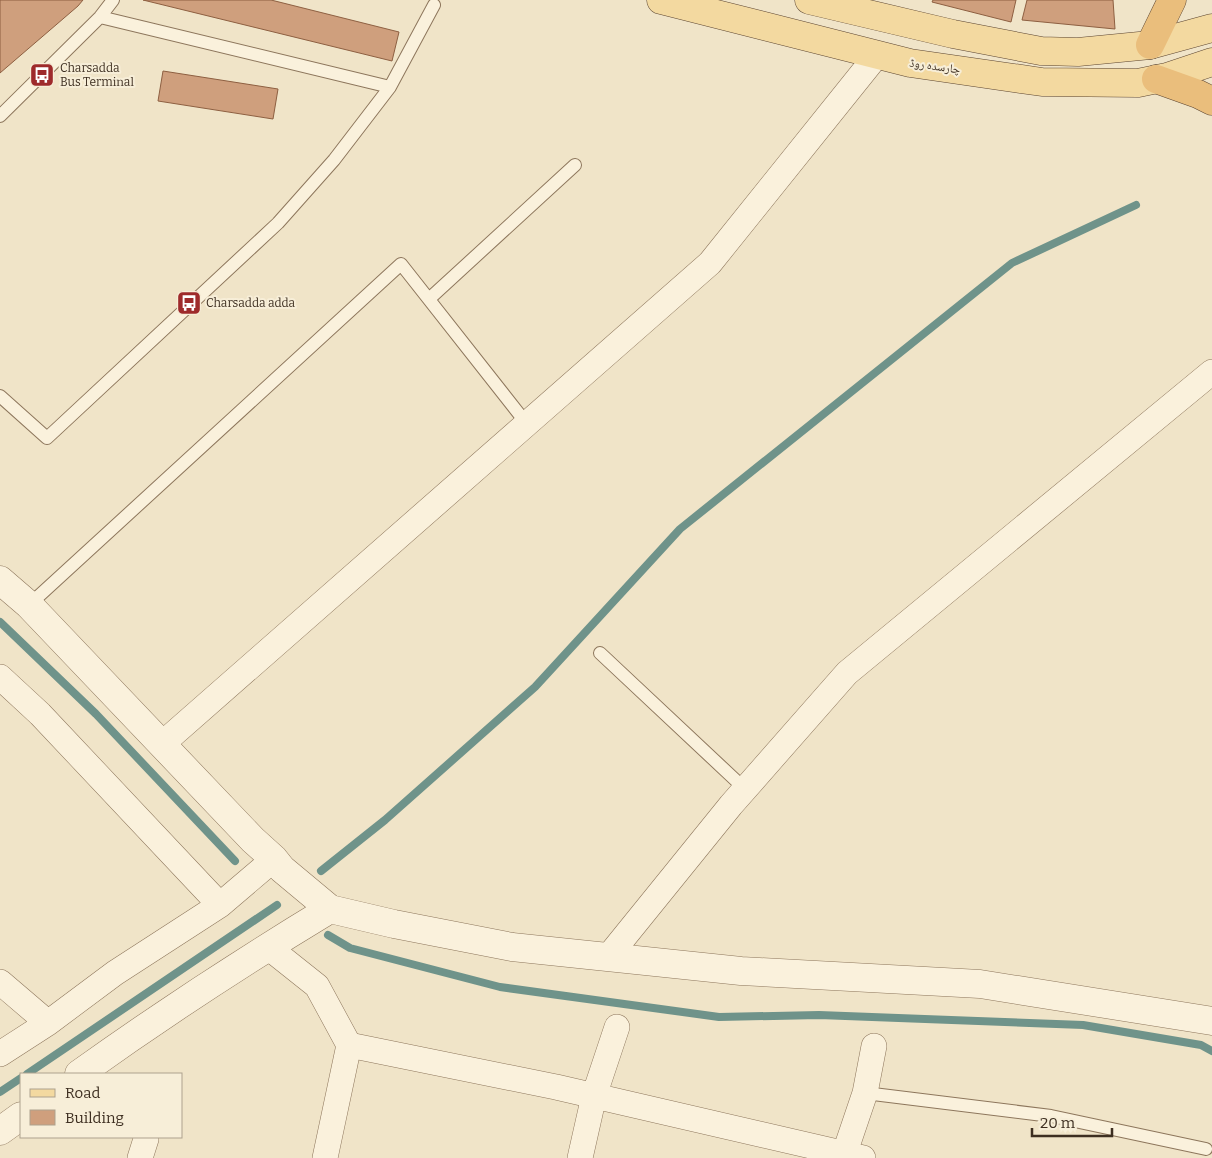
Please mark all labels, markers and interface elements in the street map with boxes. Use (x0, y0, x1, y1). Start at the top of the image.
street label: چارسدہ روڈ (909, 55, 962, 77)
place label: Charsadda Bus Terminal (60, 61, 134, 89)
bus stop icon: Charsadda Bus Terminal (29, 62, 55, 88)
bus stop icon: Charsadda adda (176, 290, 202, 316)
place label: Charsadda adda (206, 296, 296, 310)
legend (20, 1073, 182, 1138)
text: Road (65, 1084, 100, 1102)
scale bar (1032, 1106, 1112, 1138)
text: Building (65, 1109, 124, 1127)
text: 20 m (1040, 1114, 1076, 1132)

